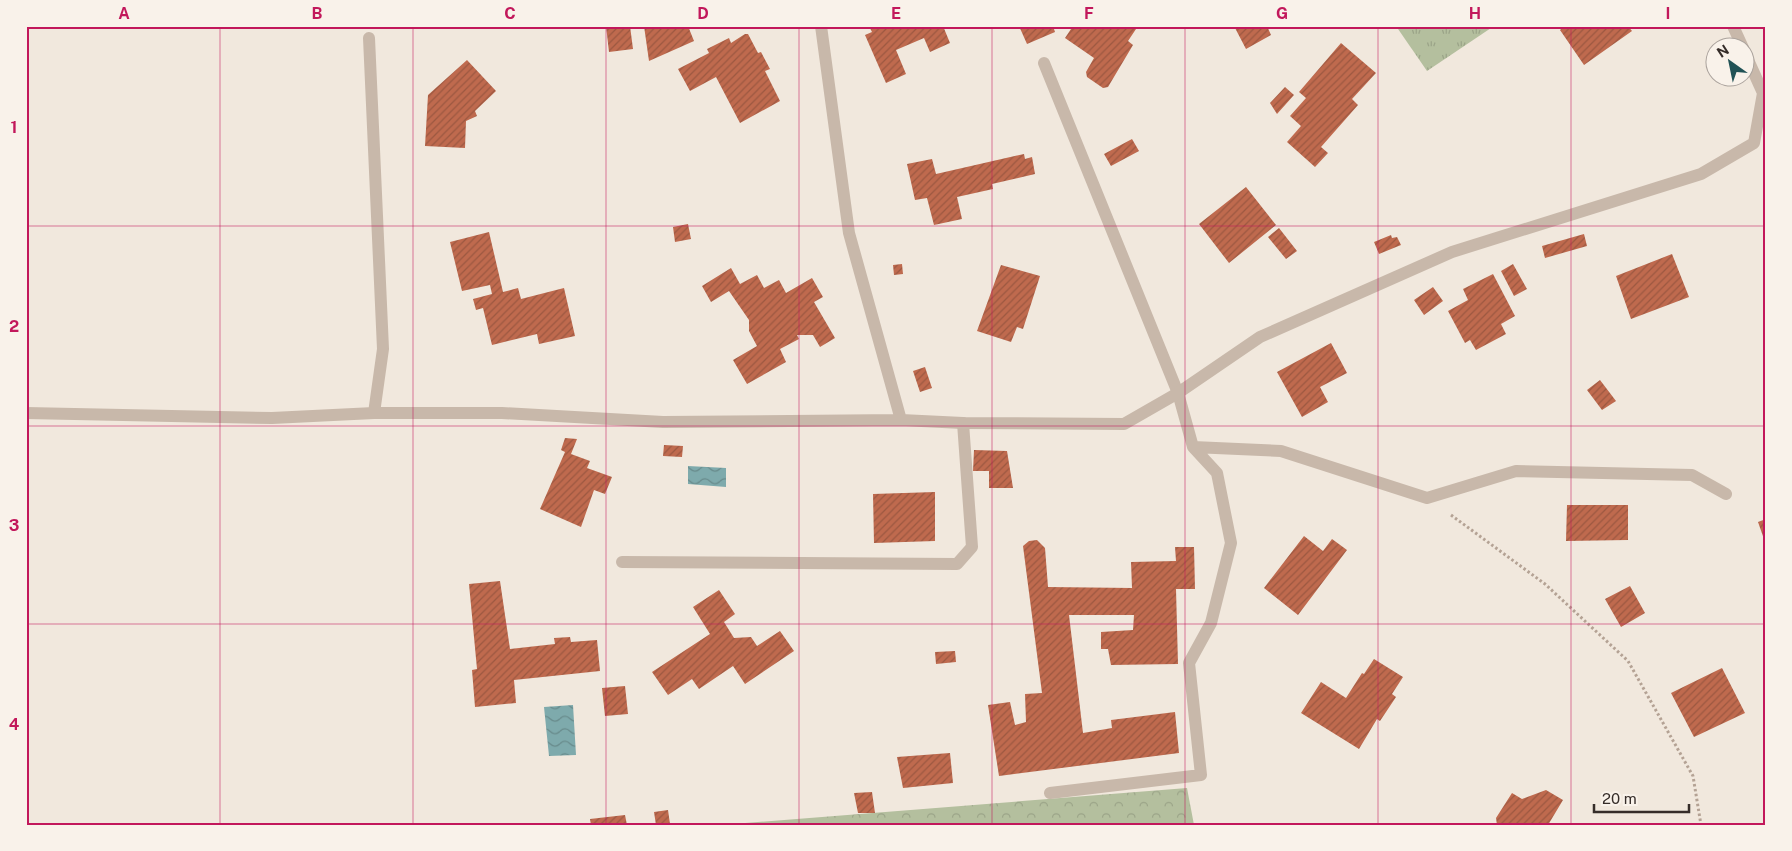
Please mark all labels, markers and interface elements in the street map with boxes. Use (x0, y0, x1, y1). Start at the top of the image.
text: A (118, 4, 130, 23)
text: B (312, 4, 323, 23)
text: C (504, 4, 516, 23)
text: D (697, 4, 709, 23)
text: E (891, 4, 901, 23)
text: F (1084, 4, 1094, 23)
text: G (1276, 4, 1288, 23)
text: H (1469, 4, 1481, 23)
text: I (1666, 4, 1670, 23)
north arrow (1704, 38, 1754, 88)
text: N (1714, 41, 1732, 61)
text: 1 (11, 118, 17, 137)
text: 2 (9, 317, 19, 336)
text: 3 (9, 516, 19, 535)
text: 4 (9, 715, 20, 734)
scale bar (1594, 781, 1690, 813)
text: 20 m (1602, 790, 1637, 807)

